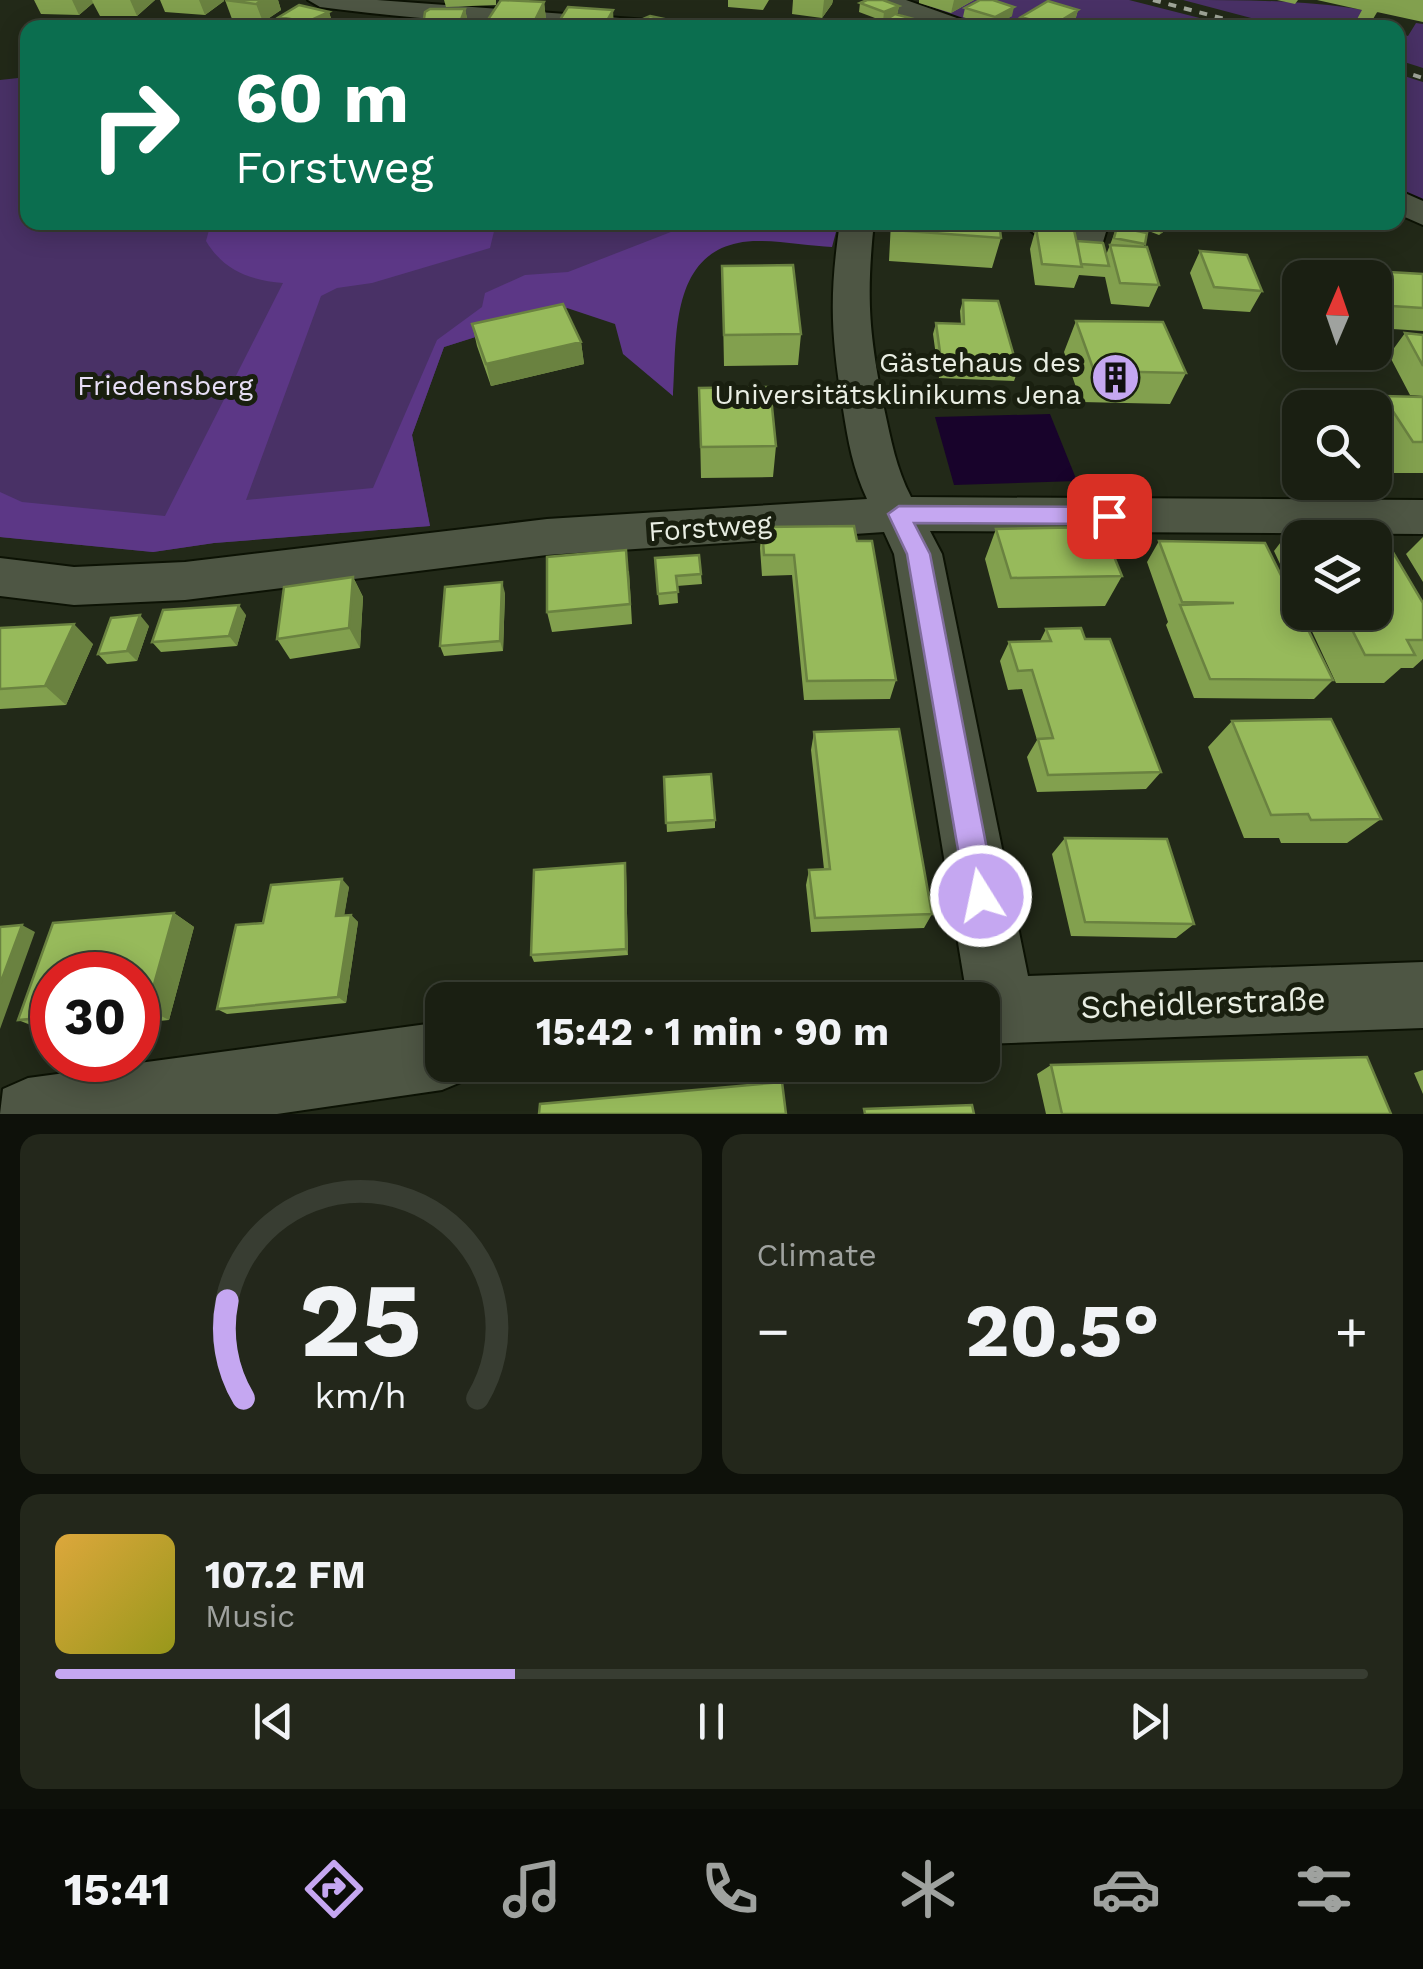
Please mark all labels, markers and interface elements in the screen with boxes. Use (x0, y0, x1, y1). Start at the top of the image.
text: 60 m (235, 57, 409, 139)
icon: right (70, 60, 200, 190)
text: Forstweg (235, 141, 434, 194)
north arrow (1282, 260, 1392, 370)
map controls (1282, 260, 1392, 630)
place label: Gästehaus des Universitätsklinikums Jena (714, 346, 1081, 411)
building icon: Gästehaus des Universitätsklinikums Jena (1090, 352, 1142, 404)
park label: Friedensberg (77, 369, 253, 402)
button: search (1282, 390, 1392, 500)
pin (1067, 474, 1152, 559)
icon: arrive (1082, 489, 1137, 544)
street label: Forstweg (647, 507, 773, 548)
button: layers (1282, 520, 1392, 630)
position arrow (929, 844, 1033, 948)
speed limit sign: 30 (30, 952, 160, 1082)
street label: Scheidlerstraße (1080, 980, 1326, 1026)
text: 15:42 · 1 min · 90 m (536, 1010, 889, 1054)
text: Climate (757, 1236, 877, 1274)
text: 25 (299, 1259, 422, 1381)
text: 20.5° (965, 1286, 1160, 1374)
text: − (757, 1299, 790, 1363)
text: + (1335, 1299, 1368, 1363)
text: km/h (315, 1375, 407, 1417)
text: 107.2 FM (205, 1553, 366, 1597)
text: Music (205, 1597, 295, 1635)
icon: previous (246, 1694, 301, 1749)
icon: pause (684, 1694, 739, 1749)
icon: next (1122, 1694, 1177, 1749)
icon: directions (299, 1854, 369, 1924)
icon: music (497, 1854, 567, 1924)
icon: phone (695, 1854, 765, 1924)
icon: climate (893, 1854, 963, 1924)
icon: car (1091, 1854, 1161, 1924)
icon: filters (1289, 1854, 1359, 1924)
text: 15:41 (64, 1863, 171, 1916)

